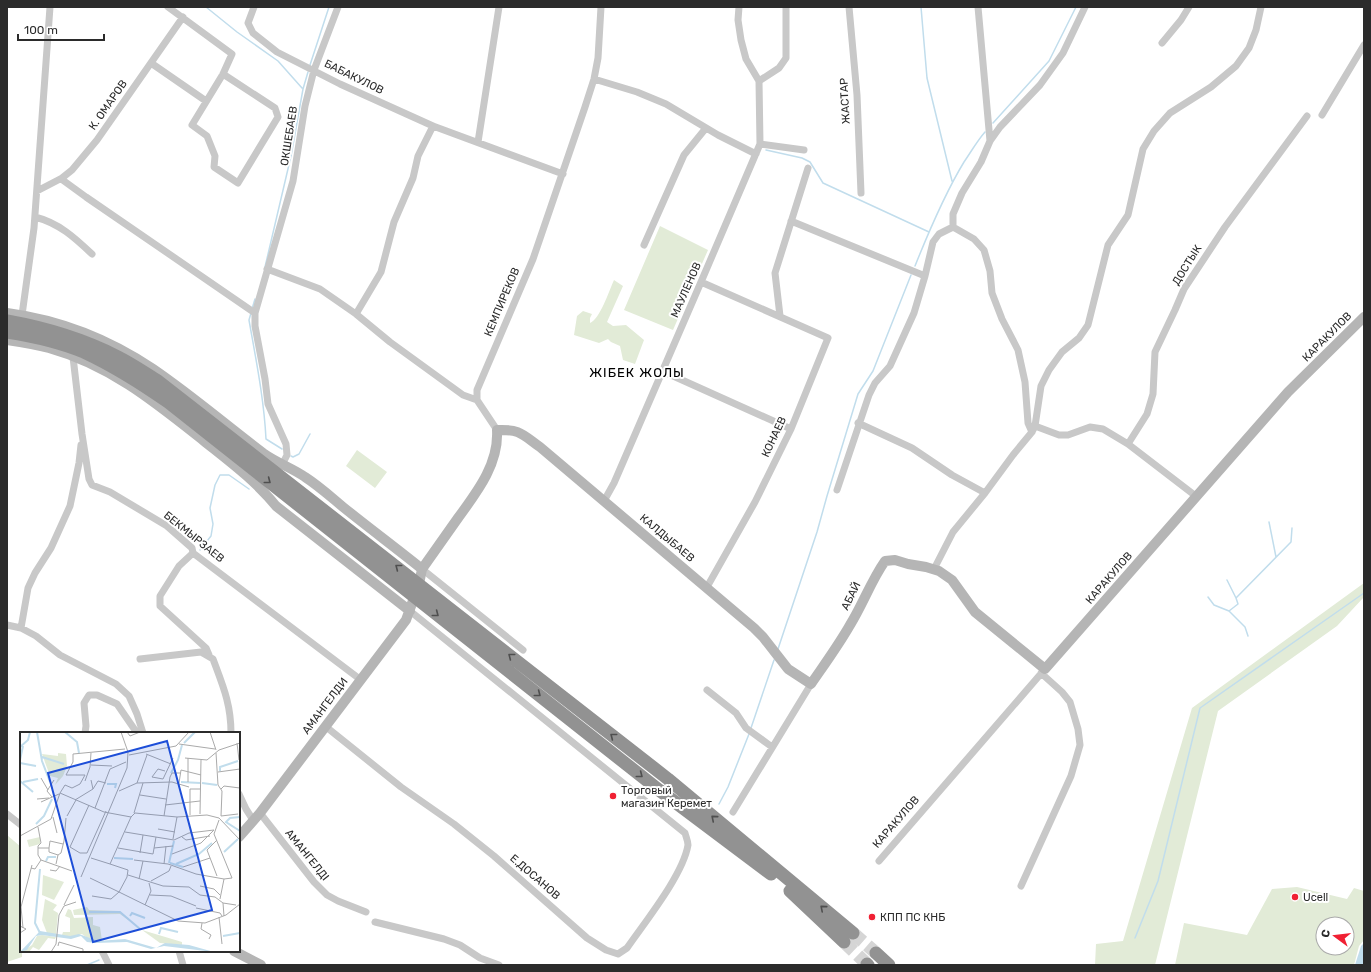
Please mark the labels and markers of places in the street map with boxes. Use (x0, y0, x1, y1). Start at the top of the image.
place label: Торговый магазин Керемет (621, 784, 712, 810)
marker: Торговый магазин Керемет (608, 791, 618, 801)
place label: Ucell (1303, 891, 1328, 904)
marker: Ucell (1290, 892, 1300, 902)
place label: КПП ПС КНБ (880, 911, 945, 924)
marker: КПП ПС КНБ (867, 912, 877, 922)

